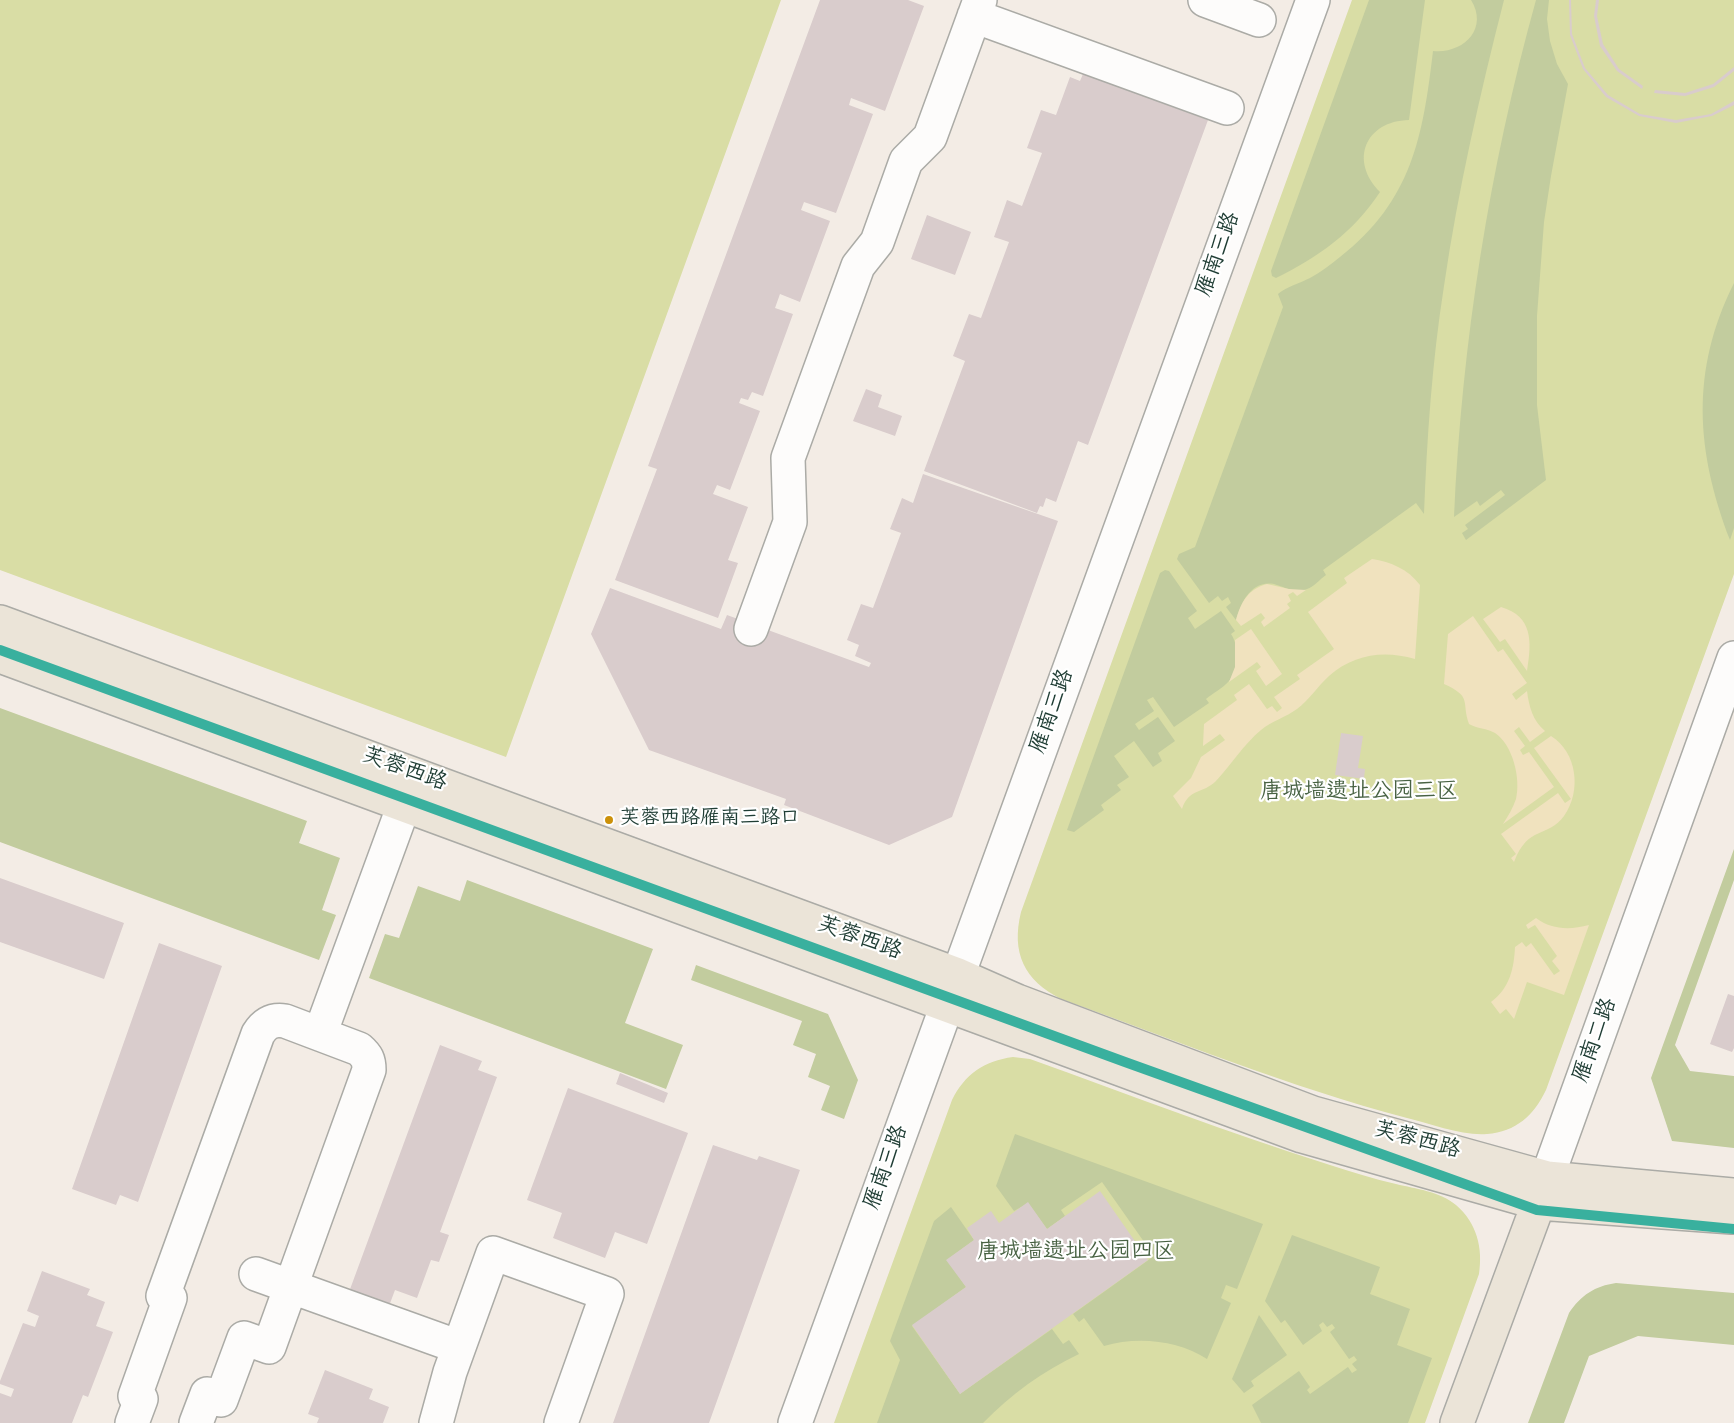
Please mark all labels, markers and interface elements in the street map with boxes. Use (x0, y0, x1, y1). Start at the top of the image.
street label: 雁南三路 (1193, 209, 1247, 301)
street label: 雁南三路 (1027, 666, 1081, 758)
street label: 芙蓉西路 (358, 744, 450, 798)
park label: 唐城墙遗址公园三区 (1260, 781, 1458, 807)
place label: 芙蓉西路雁南三路口 (620, 808, 800, 832)
marker: 芙蓉西路雁南三路口 (603, 814, 615, 826)
street label: 芙蓉西路 (813, 913, 905, 967)
street label: 雁南二路 (1570, 995, 1624, 1087)
street label: 芙蓉西路 (1371, 1118, 1463, 1166)
street label: 雁南三路 (861, 1122, 915, 1214)
park label: 唐城墙遗址公园四区 (977, 1241, 1175, 1267)

